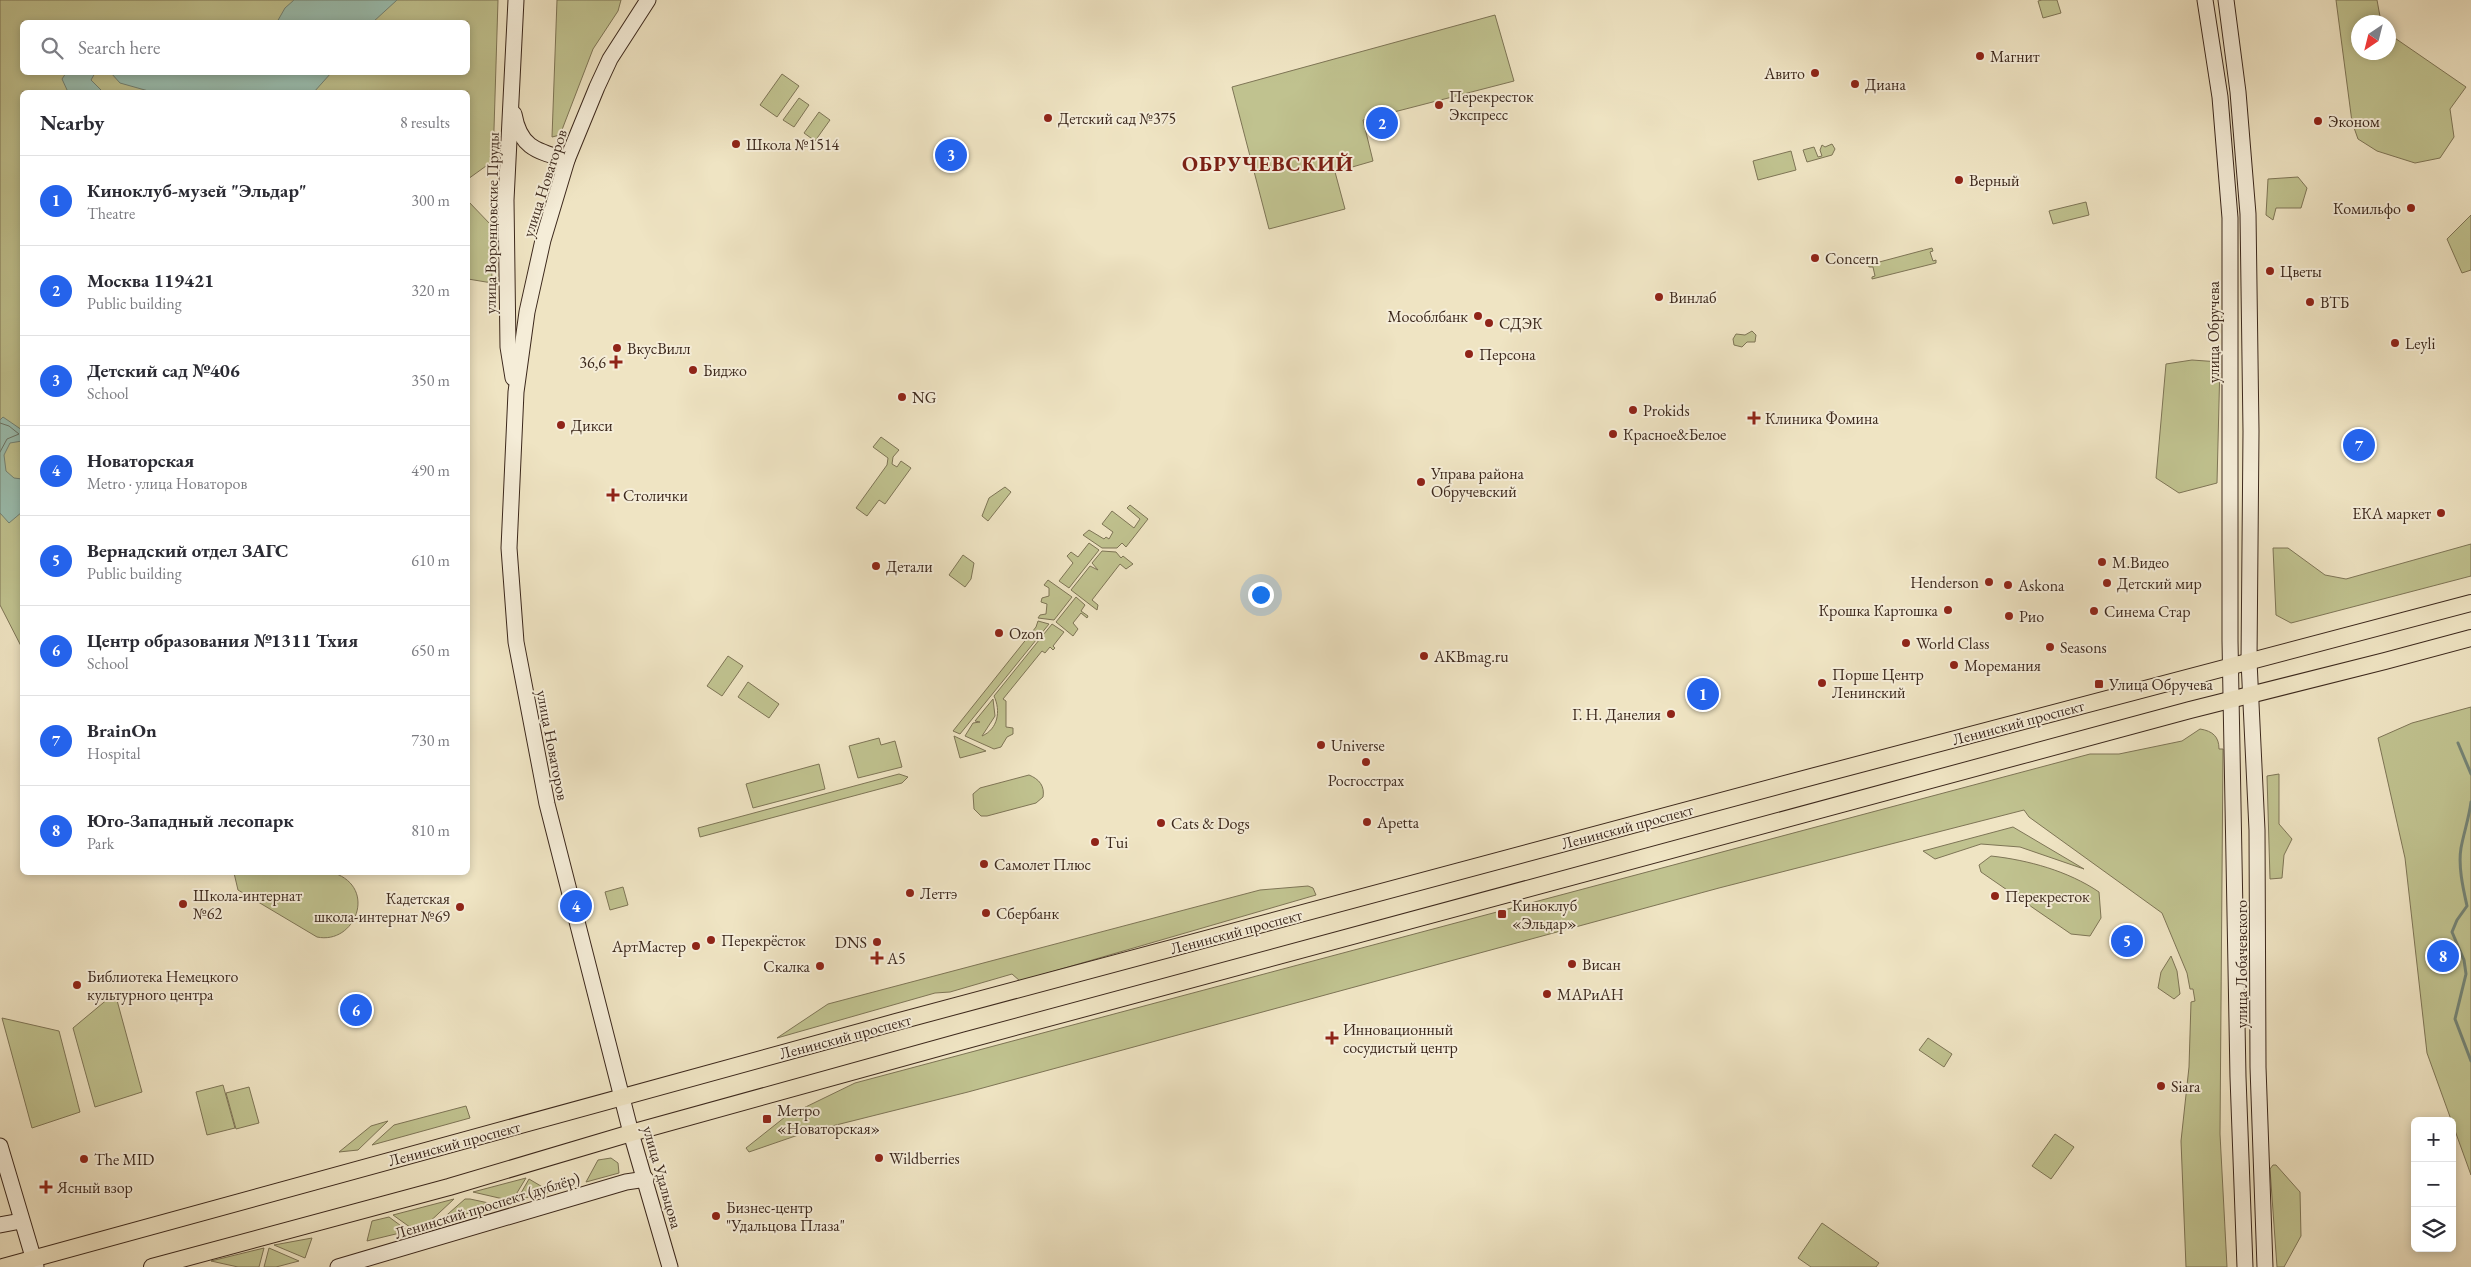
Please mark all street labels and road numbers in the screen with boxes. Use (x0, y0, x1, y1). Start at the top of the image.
street label: улица Новаторов (517, 126, 572, 240)
street label: улица Воронцовские Пруды (479, 132, 504, 314)
street label: улица Обручева (2203, 280, 2224, 383)
street label: улица Новаторов (532, 688, 574, 802)
street label: Ленинский проспект (1950, 695, 2087, 750)
street label: Ленинский проспект (1559, 799, 1696, 854)
street label: улица Лобачевского (2231, 900, 2252, 1028)
street label: Ленинский проспект (1168, 904, 1305, 959)
street label: Ленинский проспект (777, 1009, 914, 1064)
street label: Ленинский проспект (386, 1116, 523, 1171)
street label: улица Удальцова (638, 1123, 687, 1232)
street label: Ленинский проспект (дублёр) (392, 1167, 582, 1244)

